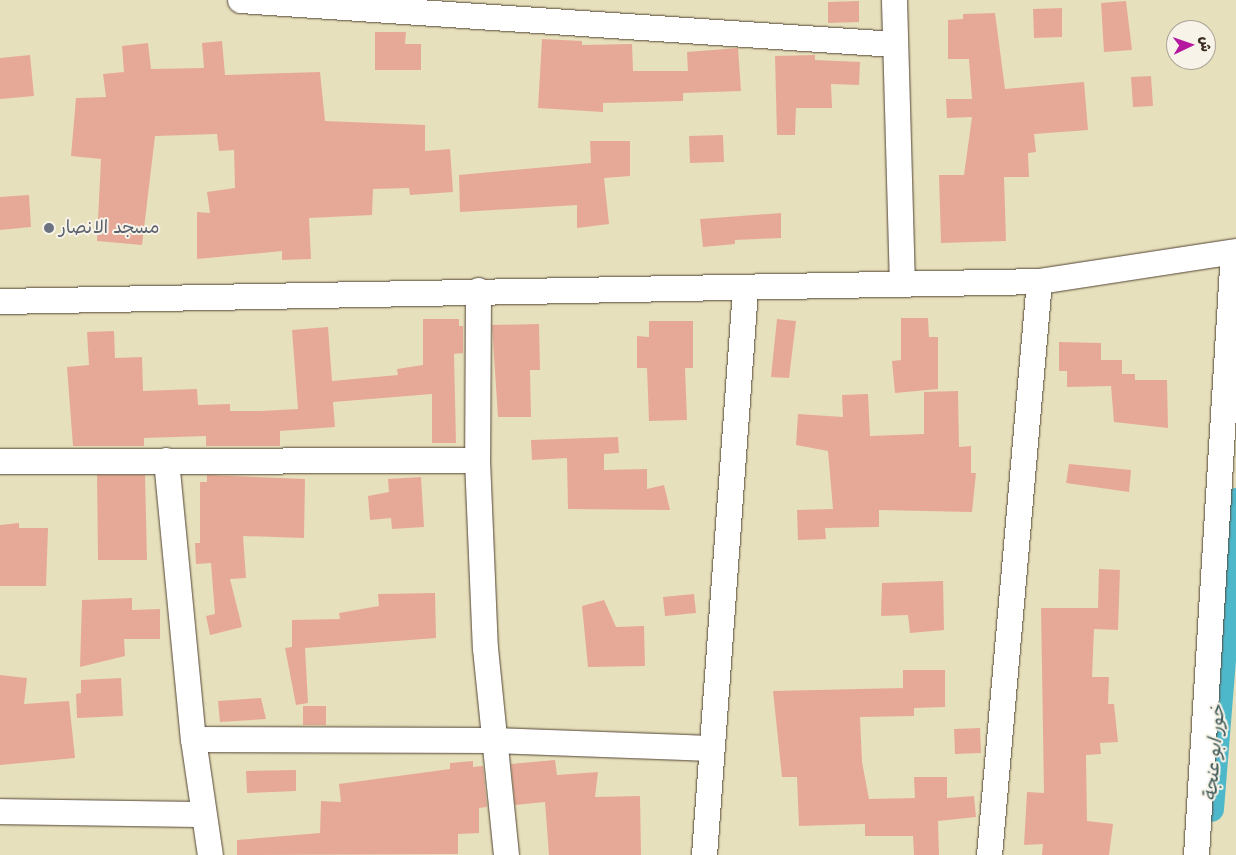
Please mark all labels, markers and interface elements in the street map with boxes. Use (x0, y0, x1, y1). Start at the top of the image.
north arrow (1166, 20, 1216, 70)
text: ش (1196, 36, 1214, 52)
place label: مسجد الانصار (59, 217, 159, 239)
marker: مسجد الانصار (43, 222, 55, 234)
water label: خور ابو عنجة (1199, 704, 1231, 802)

